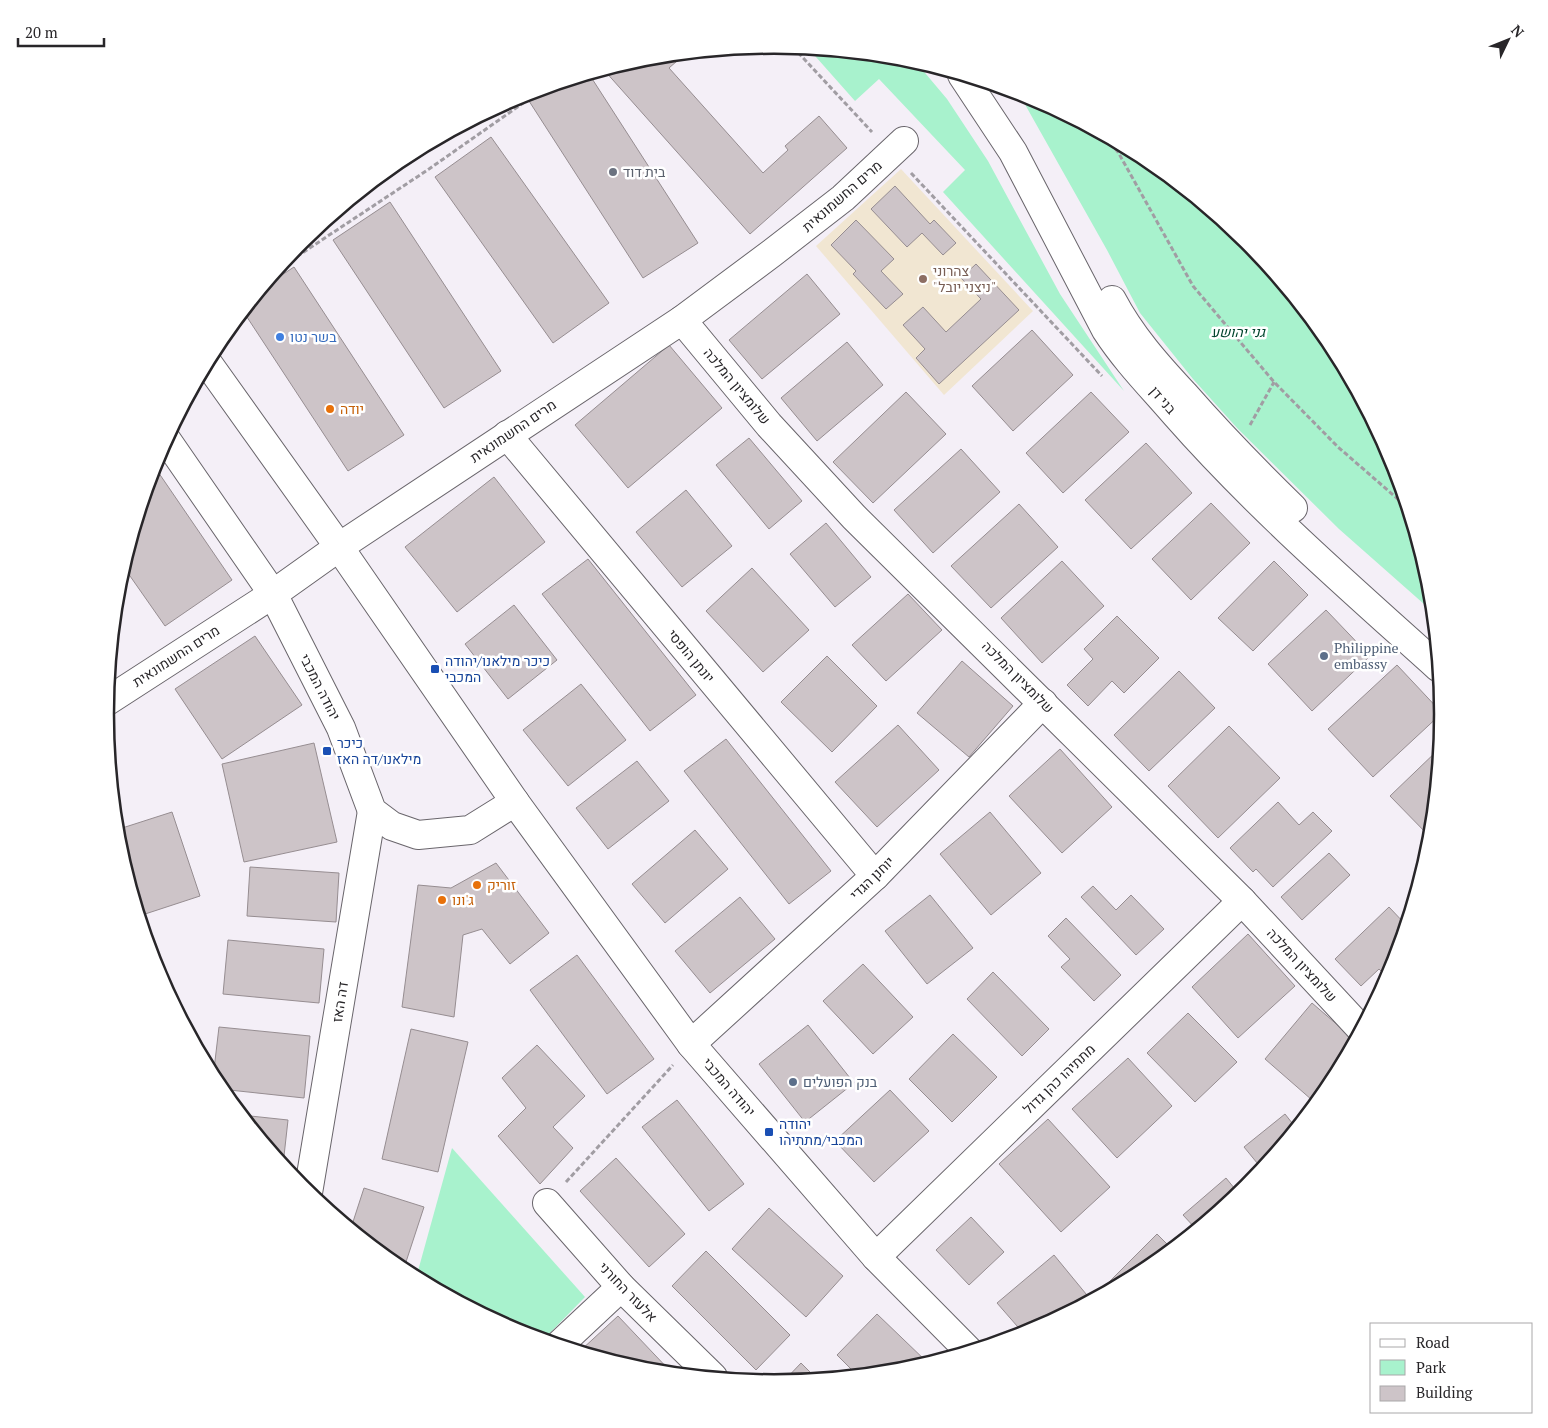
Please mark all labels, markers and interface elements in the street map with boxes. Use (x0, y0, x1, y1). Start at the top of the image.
scale bar (18, 15, 104, 47)
north arrow (1483, 15, 1533, 65)
text: N (1507, 20, 1529, 41)
text: 20 m (25, 22, 58, 42)
street label: מרים החשמונאית (798, 156, 886, 236)
place label: בית דוד (623, 162, 666, 181)
marker: בית דוד (607, 166, 619, 178)
place label: צהרוני "ניצני יובל" (933, 261, 996, 296)
marker: צהרוני "ניצני יובל" (917, 273, 929, 285)
park label: גני יהושע (1211, 322, 1267, 341)
place label: בשר נטו (290, 327, 337, 346)
marker: בשר נטו (274, 331, 286, 343)
street label: שלומציון המלכה (700, 343, 775, 428)
street label: בני דן (1146, 382, 1181, 418)
street label: מרים החשמונאית (466, 395, 560, 466)
place label: יודה (340, 399, 364, 418)
marker: יודה (324, 403, 336, 415)
street label: מרים החשמונאית (129, 620, 223, 691)
street label: יונתן הופסי (664, 625, 719, 686)
street label: שלומציון המלכה (978, 636, 1059, 717)
place label: Philippine embassy (1334, 638, 1399, 673)
street label: יהודה המכבי (296, 650, 345, 723)
marker: Philippine embassy (1318, 650, 1330, 662)
place label: כיכר מילאנו/יהודה המכבי (445, 651, 550, 686)
marker: כיכר מילאנו/יהודה המכבי (429, 663, 441, 675)
place label: כיכר מילאנו/דה האז (337, 733, 421, 768)
marker: כיכר מילאנו/דה האז (321, 745, 333, 757)
street label: יוחנן הגדי (845, 852, 898, 903)
place label: זוריק (487, 875, 516, 894)
marker: זוריק (471, 879, 483, 891)
place label: ג'ונו (452, 890, 474, 909)
marker: ג'ונו (436, 894, 448, 906)
street label: שלומציון המלכה (1263, 924, 1342, 1006)
street label: דה האז (327, 980, 352, 1024)
street label: מתתיהו כהן גדול (1018, 1039, 1099, 1118)
street label: יהודה המכבי (699, 1053, 760, 1120)
place label: בנק הפועלים (803, 1072, 878, 1091)
marker: בנק הפועלים (787, 1076, 799, 1088)
place label: יהודה המכבי/מתתיהו (779, 1114, 863, 1149)
marker: יהודה המכבי/מתתיהו (763, 1126, 775, 1138)
street label: אלעזר החורני (595, 1258, 662, 1326)
legend (1370, 1323, 1533, 1413)
text: Road (1416, 1332, 1449, 1352)
text: Park (1416, 1357, 1446, 1377)
text: Building (1416, 1382, 1474, 1402)

